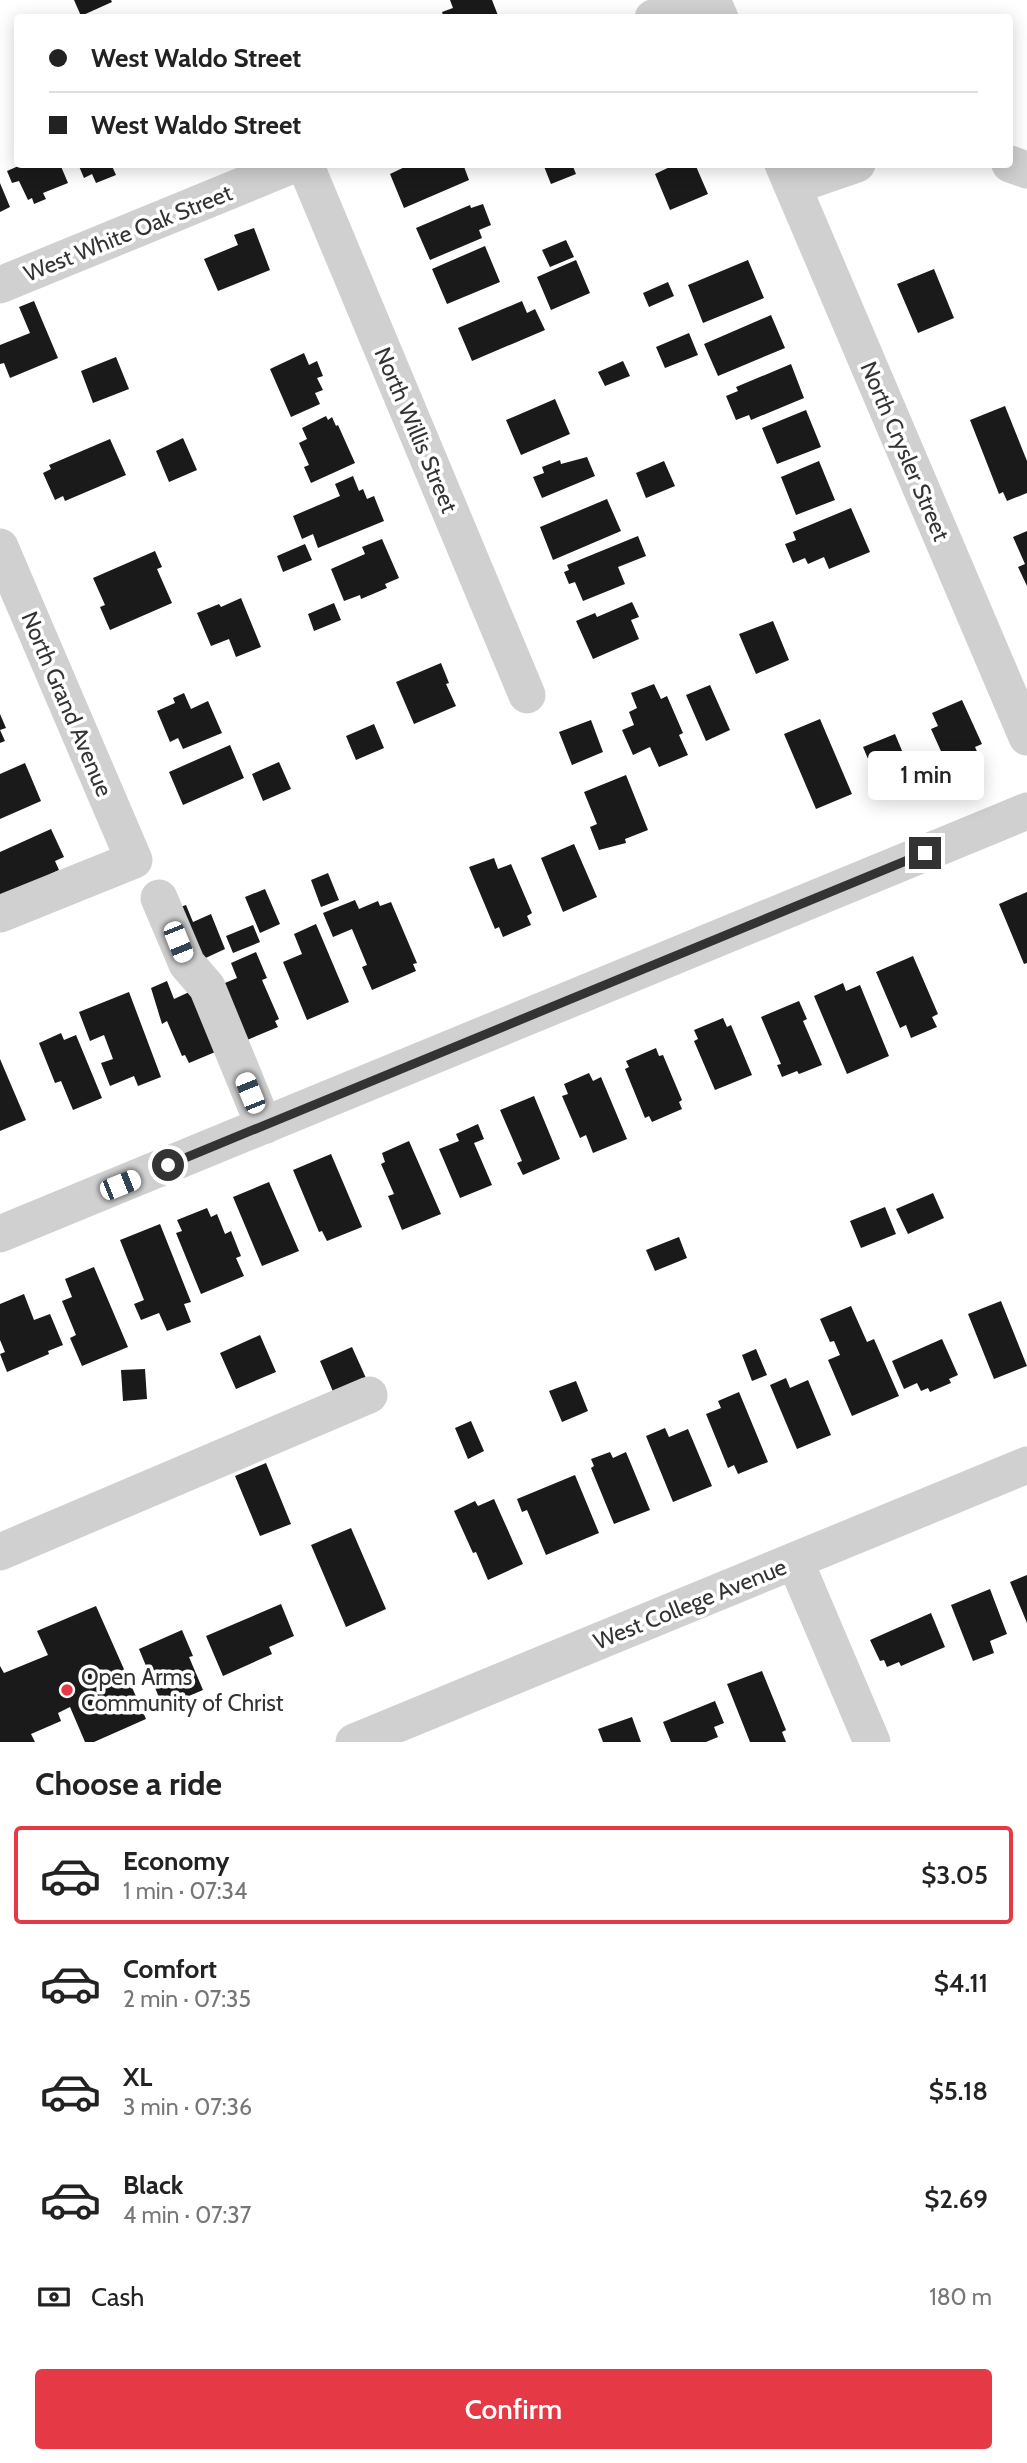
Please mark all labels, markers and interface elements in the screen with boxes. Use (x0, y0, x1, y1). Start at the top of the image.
text: West Waldo Street (91, 42, 301, 74)
text: West Waldo Street (91, 109, 301, 141)
street label: West White Oak Street (20, 178, 236, 288)
street label: North Willis Street (368, 343, 464, 517)
street label: North Crysler Street (855, 357, 956, 545)
street label: North Grand Avenue (15, 607, 119, 801)
callout: 1 min (867, 752, 983, 800)
text: 1 min (900, 761, 952, 789)
route end (909, 837, 941, 869)
car (161, 919, 196, 965)
car (233, 1070, 268, 1116)
route start (152, 1149, 184, 1181)
car (97, 1167, 144, 1203)
street label: West College Avenue (590, 1552, 791, 1655)
place label: Open Arms Community of Christ (81, 1663, 284, 1717)
marker: Open Arms Community of Christ (59, 1682, 75, 1698)
text: Choose a ride (35, 1764, 222, 1803)
icon: car (39, 1844, 102, 1907)
text: Economy (123, 1845, 229, 1877)
text: $3.05 (921, 1859, 988, 1891)
text: 1 min · 07:34 (123, 1877, 247, 1905)
icon: car (39, 1952, 102, 2015)
text: Comfort (123, 1953, 217, 1985)
text: $4.11 (934, 1967, 988, 1999)
text: 2 min · 07:35 (123, 1985, 251, 2013)
icon: car (39, 2060, 102, 2123)
text: XL (123, 2061, 152, 2093)
text: $5.18 (929, 2075, 988, 2107)
text: 3 min · 07:36 (123, 2093, 252, 2121)
icon: car (39, 2168, 102, 2231)
text: Black (123, 2169, 183, 2201)
text: $2.69 (924, 2183, 988, 2215)
text: 4 min · 07:37 (123, 2201, 251, 2229)
icon: cash (35, 2278, 73, 2316)
text: Cash (91, 2281, 144, 2313)
text: 180 m (929, 2283, 992, 2311)
button: Confirm (35, 2369, 992, 2449)

